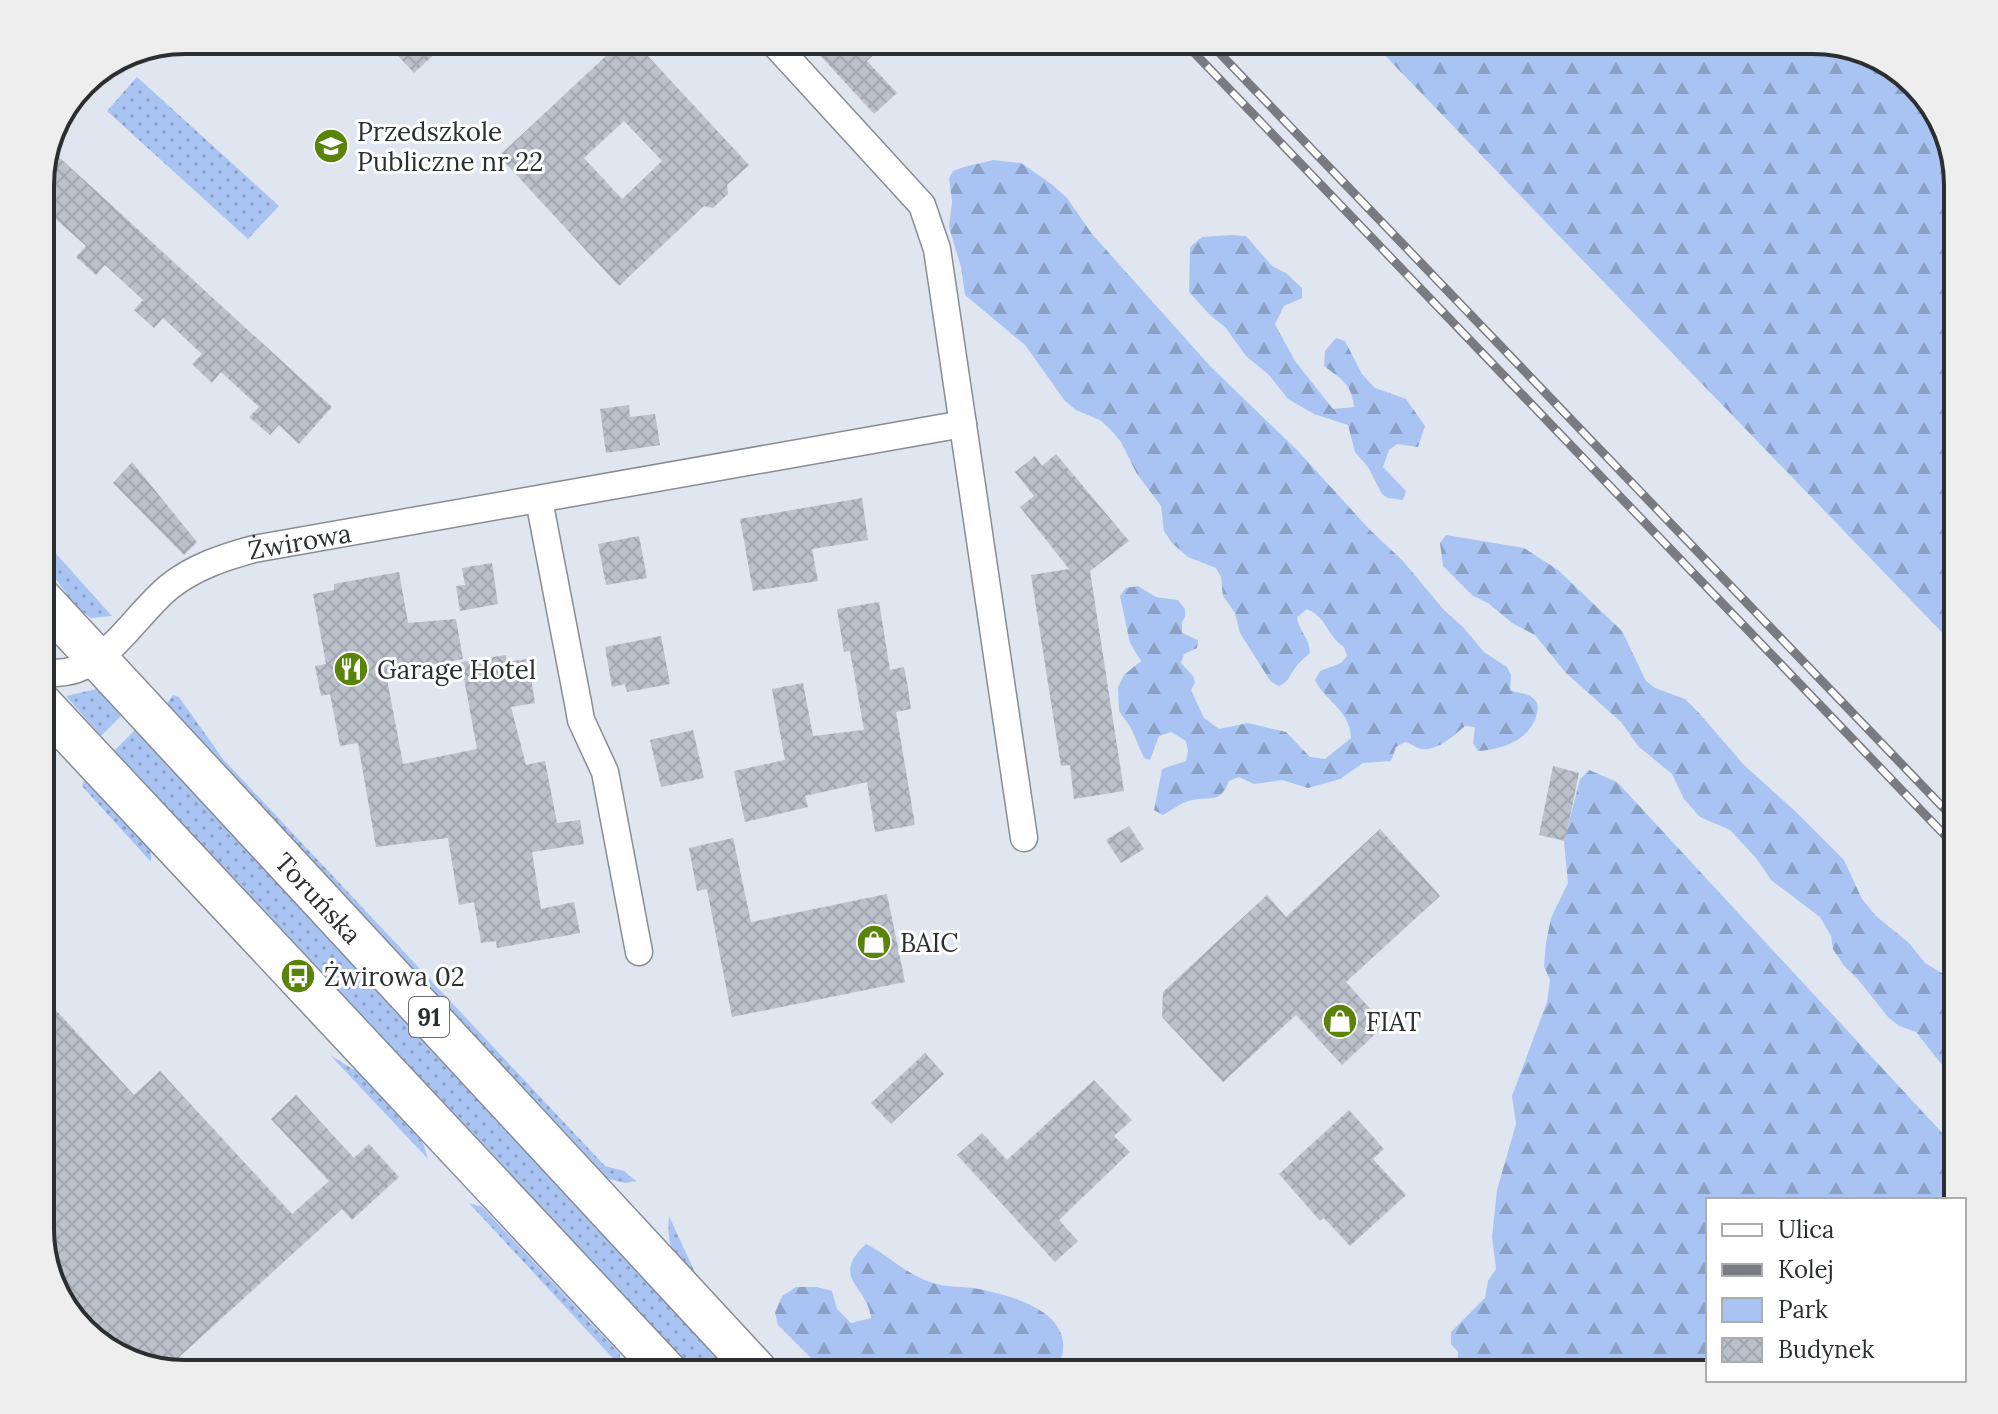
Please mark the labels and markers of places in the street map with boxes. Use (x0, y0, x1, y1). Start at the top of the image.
place label: Przedszkole Publiczne nr 22 (357, 115, 543, 178)
school or university icon: Przedszkole Publiczne nr 22 (312, 127, 350, 165)
restaurant icon: Garage Hotel (332, 650, 370, 688)
place label: Garage Hotel (377, 653, 536, 686)
shop icon: BAIC (855, 923, 893, 961)
place label: BAIC (900, 926, 958, 959)
bus stop icon: Żwirowa 02 (279, 957, 317, 995)
place label: Żwirowa 02 (324, 960, 465, 993)
shop icon: FIAT (1321, 1002, 1359, 1040)
place label: FIAT (1366, 1005, 1422, 1038)

